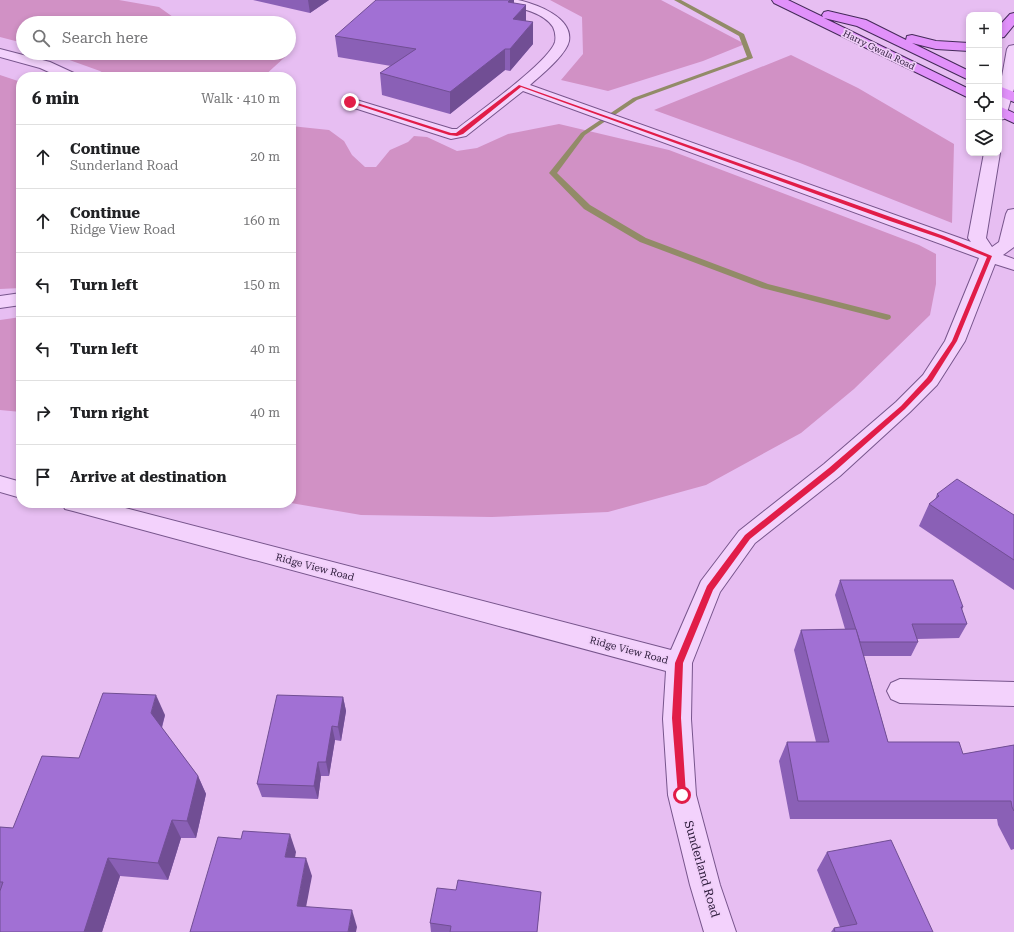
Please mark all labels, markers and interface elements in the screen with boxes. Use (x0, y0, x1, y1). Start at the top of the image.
map controls (966, 12, 1002, 156)
button: + (966, 12, 1002, 48)
search box (16, 16, 296, 60)
icon: search (30, 27, 52, 49)
street label: Harry Gwala Road (841, 28, 917, 72)
text: Search here (62, 29, 148, 47)
button: − (966, 48, 1002, 84)
button: locate (966, 84, 1002, 120)
text: 6 min (32, 88, 79, 108)
text: Walk · 410 m (201, 91, 280, 106)
route end (341, 93, 359, 111)
button: layers (966, 120, 1002, 156)
text: Continue (70, 140, 140, 158)
icon: ahead (32, 146, 54, 168)
text: 20 m (250, 149, 280, 164)
text: Sunderland Road (70, 158, 178, 173)
text: Continue (70, 204, 140, 222)
icon: ahead (32, 210, 54, 232)
text: 160 m (243, 213, 280, 228)
text: Ridge View Road (70, 222, 175, 237)
icon: left (32, 274, 54, 296)
text: Turn left (70, 276, 138, 294)
text: 150 m (243, 277, 280, 292)
icon: left (32, 338, 54, 360)
text: Turn left (70, 340, 138, 358)
text: 40 m (250, 341, 280, 356)
icon: right (32, 402, 54, 424)
text: Turn right (70, 404, 149, 422)
text: 40 m (250, 405, 280, 420)
icon: arrive (32, 466, 54, 488)
text: Arrive at destination (70, 468, 226, 486)
street label: Ridge View Road (274, 551, 356, 583)
street label: Ridge View Road (588, 634, 670, 666)
route start (673, 786, 691, 804)
street label: Sunderland Road (681, 819, 723, 919)

